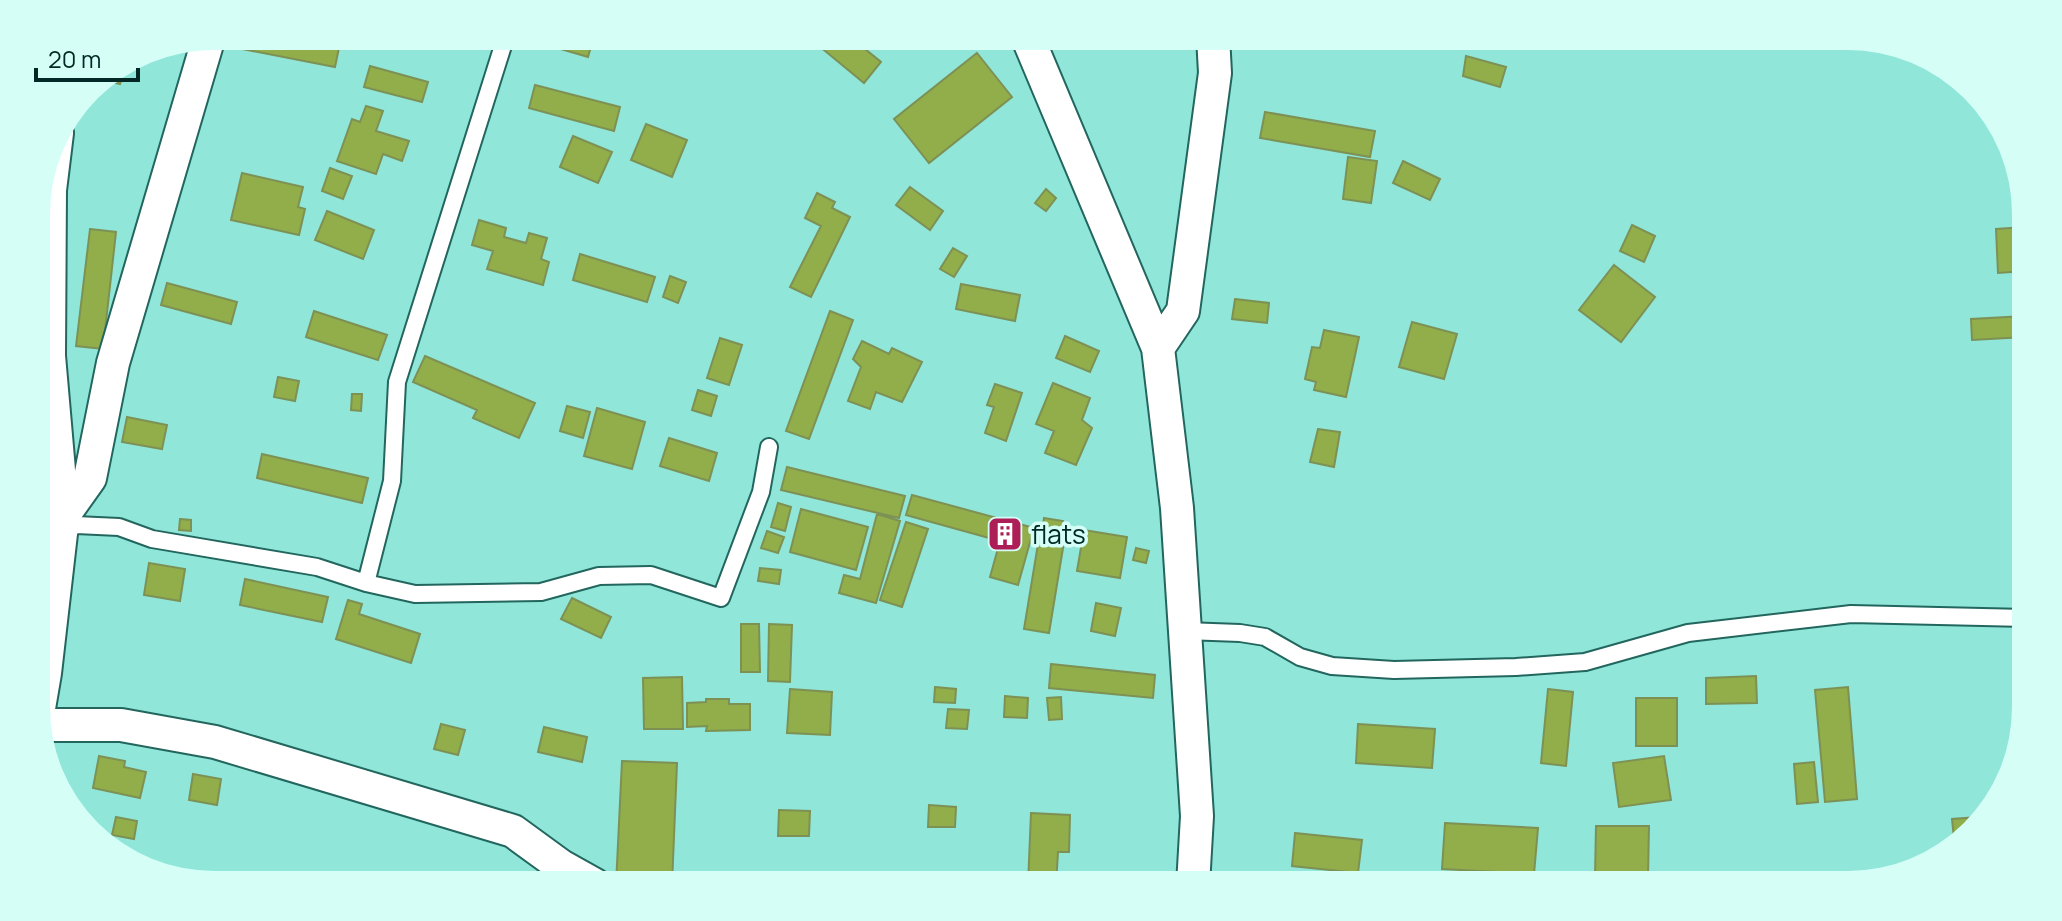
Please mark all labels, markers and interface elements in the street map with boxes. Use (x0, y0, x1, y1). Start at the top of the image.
scale bar (36, 32, 138, 82)
text: 20 m (48, 42, 101, 75)
building icon: flats (986, 515, 1024, 553)
place label: flats (1031, 516, 1086, 552)

